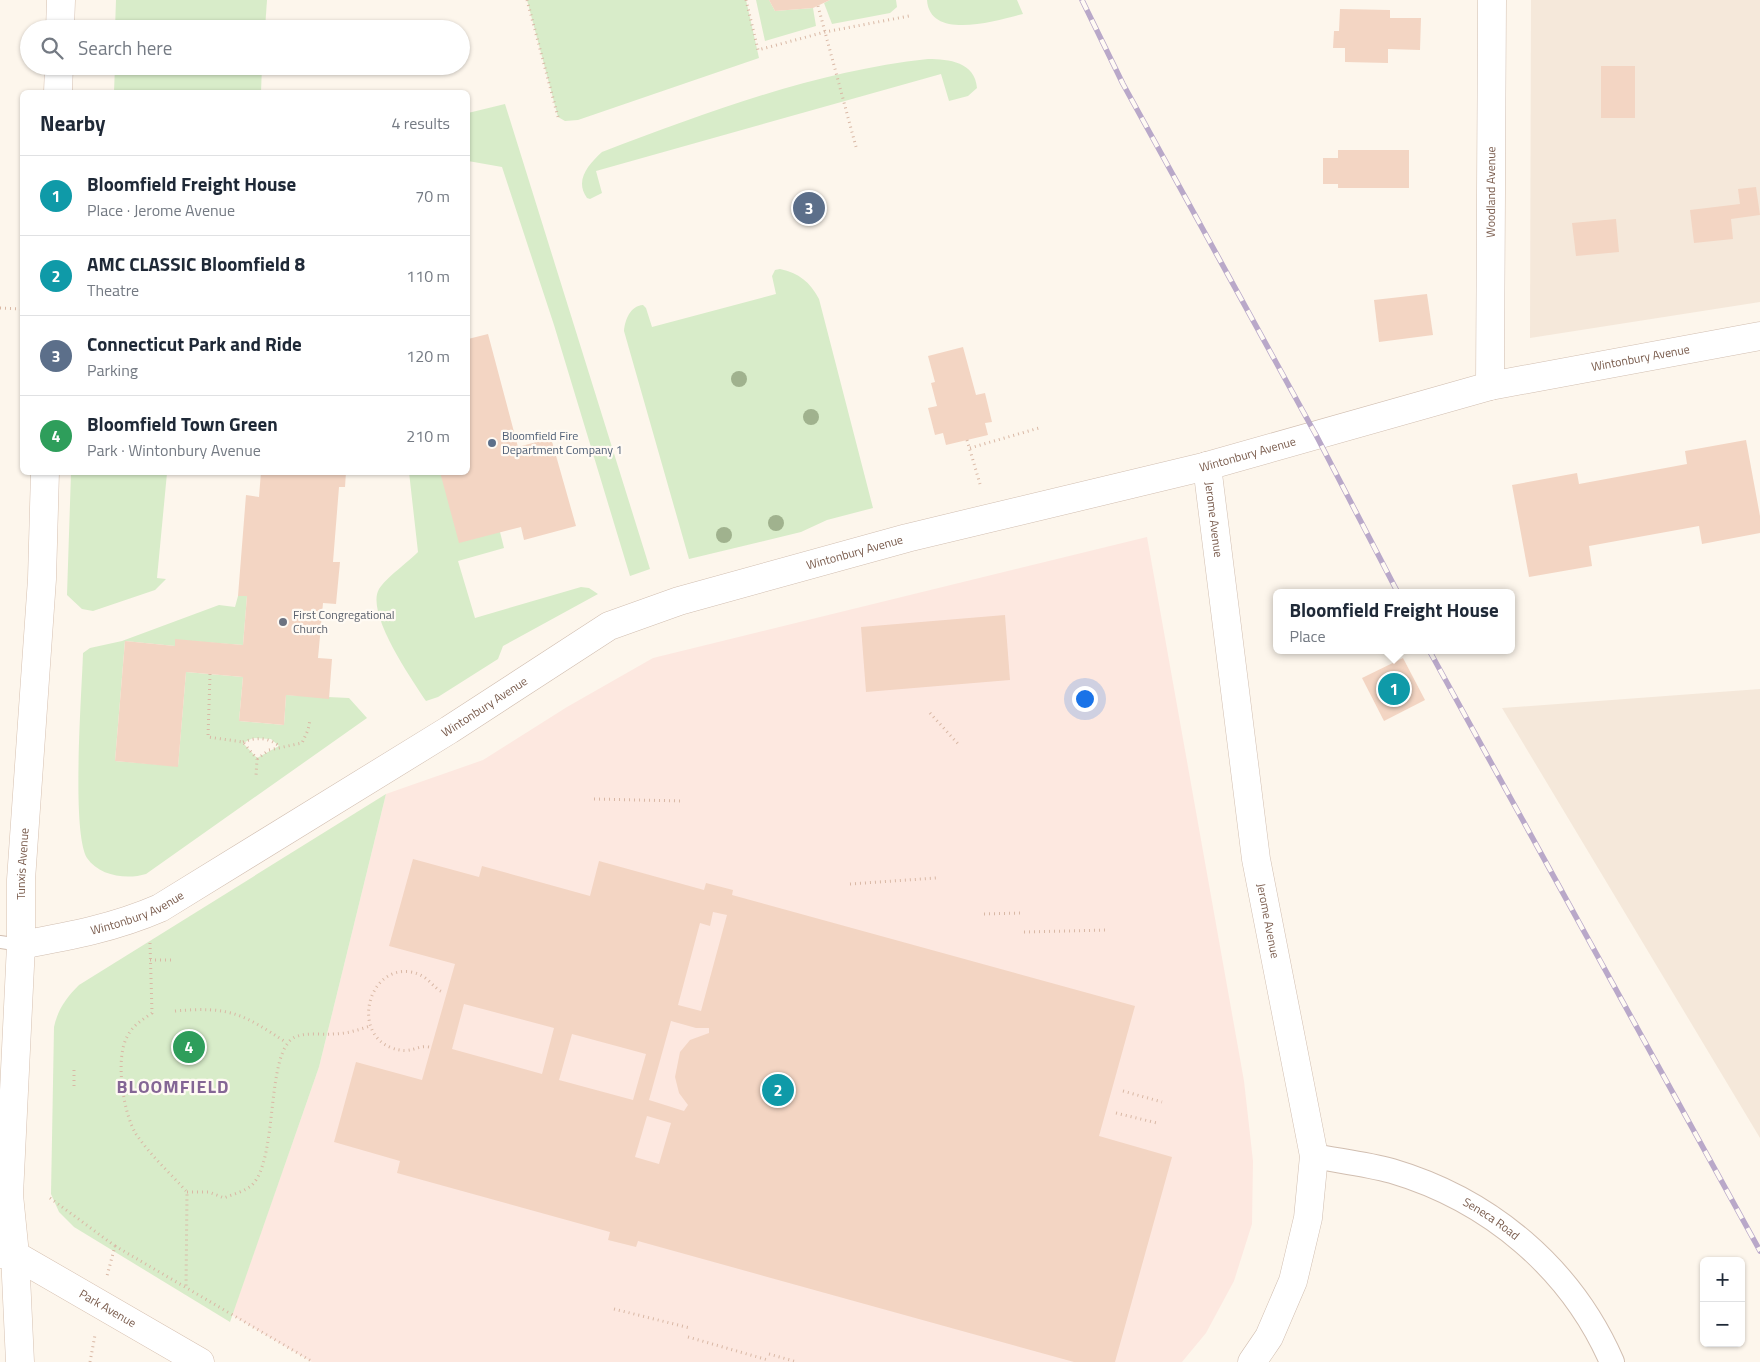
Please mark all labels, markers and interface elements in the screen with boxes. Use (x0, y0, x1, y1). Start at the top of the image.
search box (20, 20, 470, 75)
text: Search here (78, 33, 172, 62)
icon: search (38, 34, 66, 62)
text: Nearby (40, 107, 105, 139)
text: 4 results (391, 111, 450, 135)
street label: Woodland Avenue (1481, 146, 1500, 238)
text: Bloomfield Freight House (87, 169, 296, 198)
text: 1 (52, 184, 60, 208)
text: 70 m (415, 184, 450, 208)
pin: 3 (793, 189, 825, 227)
text: Place · Jerome Avenue (87, 198, 235, 222)
text: AMC CLASSIC Bloomfield 8 (87, 249, 305, 278)
text: 2 (52, 264, 60, 288)
text: 110 m (406, 264, 450, 288)
text: Theatre (87, 278, 139, 302)
text: Connecticut Park and Ride (87, 329, 302, 358)
street label: Wintonbury Avenue (1590, 339, 1691, 376)
text: 3 (52, 344, 60, 368)
text: 120 m (406, 344, 450, 368)
text: Parking (87, 358, 138, 382)
text: Bloomfield Town Green (87, 409, 278, 438)
text: 4 (52, 424, 60, 448)
text: 210 m (406, 424, 450, 448)
place label: Bloomfield Fire Department Company 1 (502, 426, 623, 459)
street label: Wintonbury Avenue (1197, 431, 1298, 477)
marker: Bloomfield Fire Department Company 1 (486, 437, 498, 449)
text: Park · Wintonbury Avenue (87, 438, 261, 462)
street label: Jerome Avenue (1200, 481, 1228, 558)
street label: Wintonbury Avenue (804, 530, 905, 574)
popup (1273, 589, 1515, 654)
text: Bloomfield Freight House (1289, 595, 1499, 624)
place label: First Congregational Church (293, 605, 395, 638)
marker: First Congregational Church (277, 616, 289, 628)
text: Place (1289, 624, 1326, 648)
pin: 1 (1378, 670, 1410, 708)
street label: Wintonbury Avenue (437, 671, 531, 742)
your location (1072, 686, 1098, 712)
street label: Tunxis Avenue (11, 827, 34, 900)
street label: Jerome Avenue (1252, 881, 1285, 960)
street label: Wintonbury Avenue (88, 886, 187, 940)
pin: 4 (173, 1028, 205, 1066)
pin: 2 (762, 1071, 794, 1109)
district label: BLOOMFIELD (117, 1073, 229, 1100)
street label: Seneca Road (1460, 1192, 1524, 1244)
map controls (1700, 1257, 1745, 1347)
button: + (1700, 1257, 1745, 1302)
street label: Park Avenue (76, 1284, 140, 1332)
button: − (1700, 1302, 1745, 1347)

